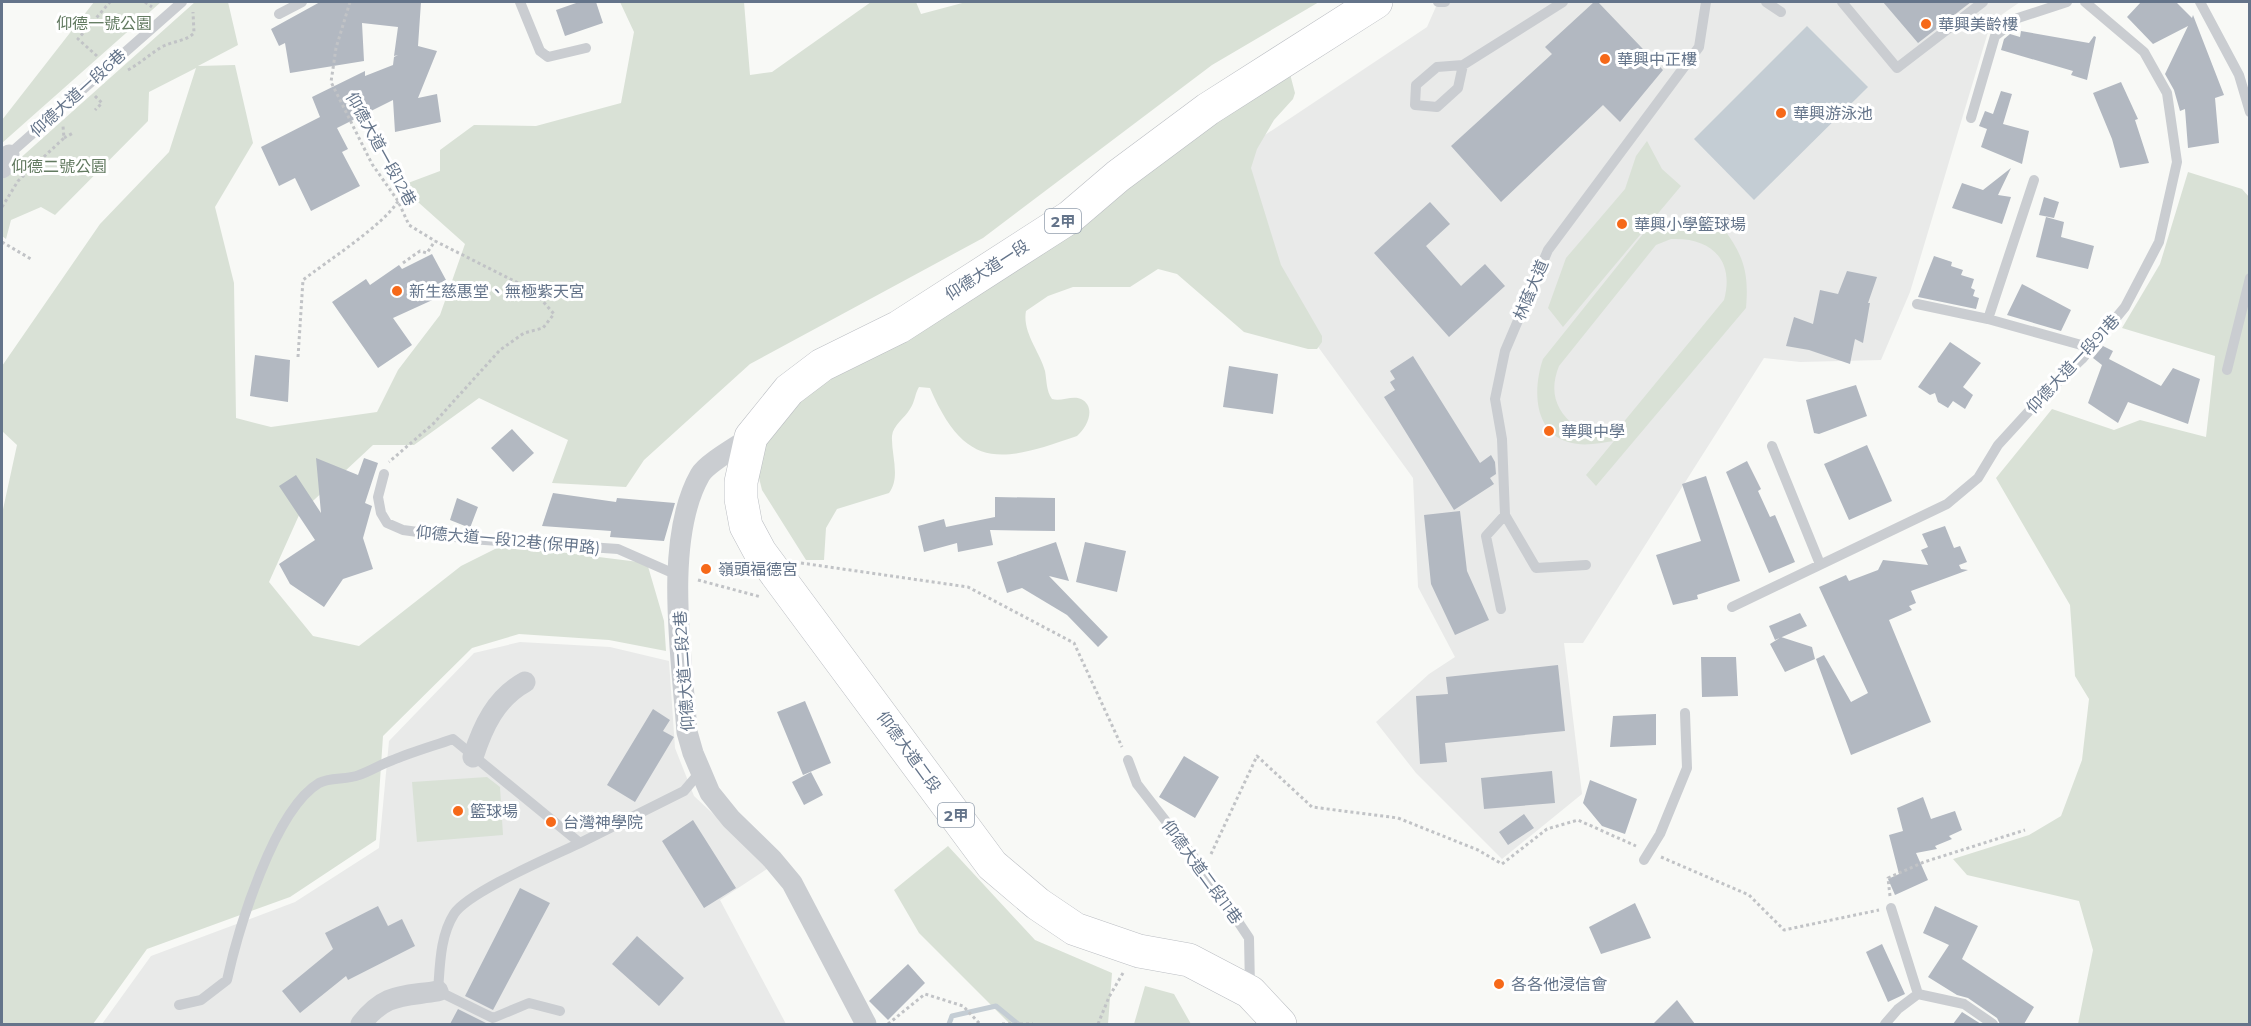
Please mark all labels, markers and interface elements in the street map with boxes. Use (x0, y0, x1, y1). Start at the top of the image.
park label: 仰德一號公園 (56, 14, 152, 33)
place label: 華興美齡樓 (1938, 15, 2018, 34)
marker: 華興美齡樓 (1919, 17, 1933, 31)
street label: 仰德大道一段6巷 (26, 45, 130, 141)
place label: 華興中正樓 (1617, 50, 1697, 69)
marker: 華興中正樓 (1598, 52, 1612, 66)
street label: 仰德大道一段12巷 (342, 89, 420, 209)
place label: 華興游泳池 (1793, 104, 1873, 123)
marker: 華興游泳池 (1774, 106, 1788, 120)
park label: 仰德二號公園 (11, 157, 107, 176)
road number: 2甲 (1045, 209, 1081, 233)
place label: 華興小學籃球場 (1634, 215, 1746, 234)
marker: 華興小學籃球場 (1615, 217, 1629, 231)
street label: 仰德大道一段 (942, 236, 1032, 304)
street label: 林蔭大道 (1510, 257, 1552, 323)
place label: 新生慈惠堂、無極紫天宮 (409, 282, 585, 301)
marker: 新生慈惠堂、無極紫天宮 (390, 284, 404, 298)
street label: 仰德大道一段91巷 (2023, 311, 2123, 417)
place label: 華興中學 (1561, 422, 1625, 441)
marker: 華興中學 (1542, 424, 1556, 438)
street label: 仰德大道一段12巷(保甲路) (415, 522, 601, 558)
place label: 嶺頭福德宮 (718, 560, 798, 579)
marker: 嶺頭福德宮 (699, 562, 713, 576)
street label: 仰德大道二段2巷 (670, 610, 698, 732)
street label: 仰德大道二段 (873, 708, 945, 796)
place label: 籃球場 (470, 802, 518, 821)
road number: 2甲 (938, 803, 974, 827)
marker: 籃球場 (451, 804, 465, 818)
place label: 台灣神學院 (563, 813, 643, 832)
marker: 台灣神學院 (544, 815, 558, 829)
street label: 仰德大道二段11巷 (1158, 816, 1246, 928)
place label: 各各他浸信會 (1511, 975, 1607, 994)
marker: 各各他浸信會 (1492, 977, 1506, 991)

